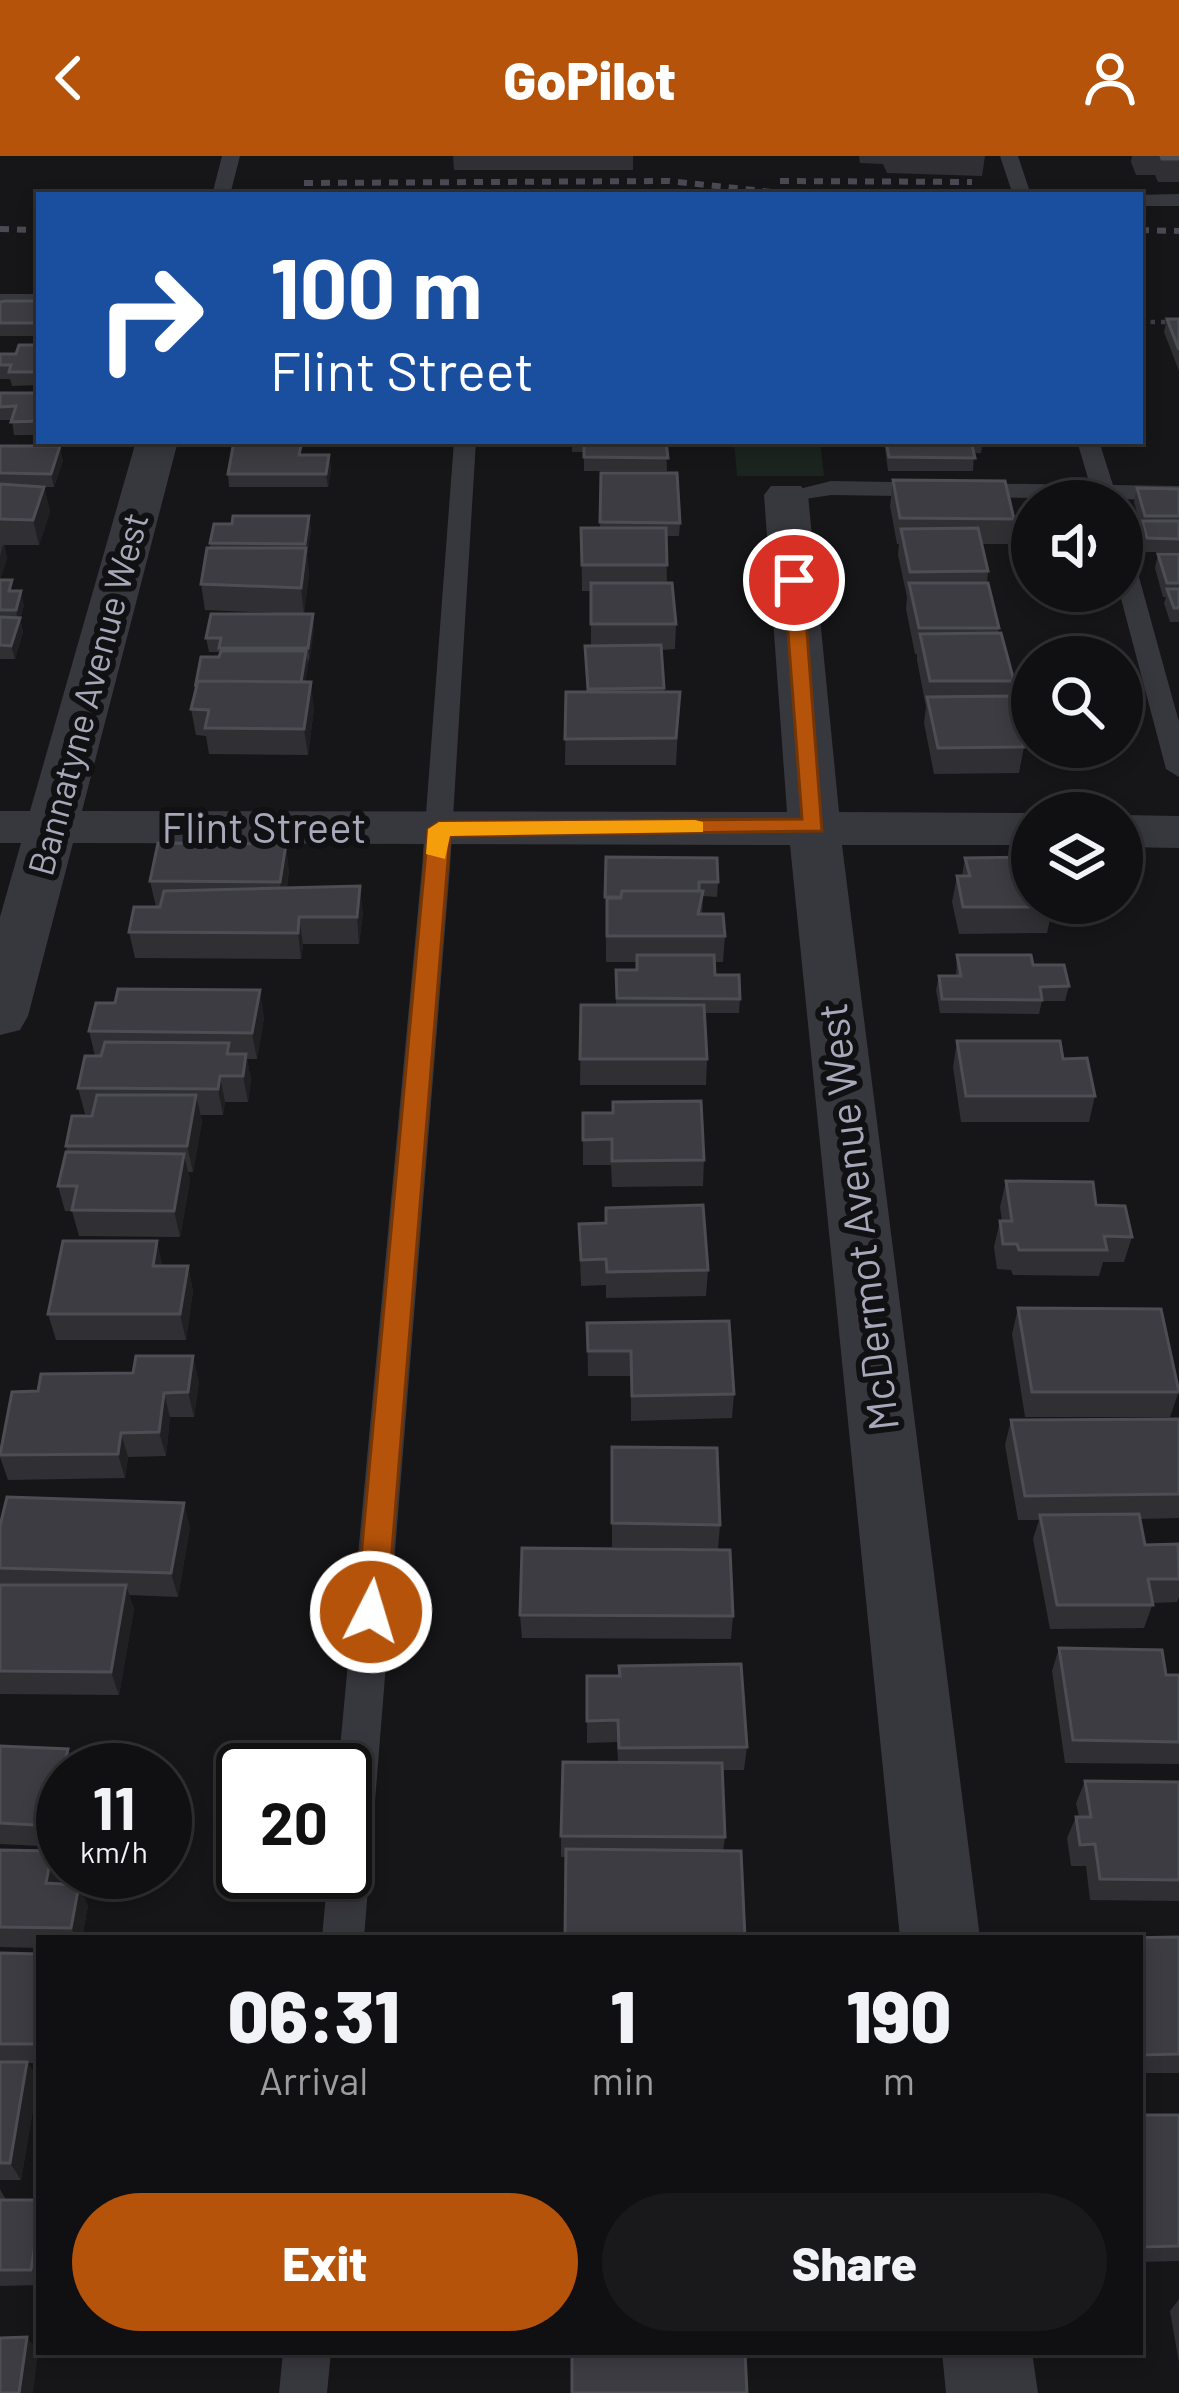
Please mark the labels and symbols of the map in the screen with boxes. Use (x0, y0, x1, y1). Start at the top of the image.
street label: Bannatyne Avenue West (17, 508, 156, 880)
pin (743, 529, 845, 631)
street label: Flint Street (161, 801, 367, 851)
street label: McDermot Avenue West (805, 1001, 907, 1434)
position arrow (308, 1549, 434, 1675)
speed limit sign: 20 (216, 1743, 372, 1899)

